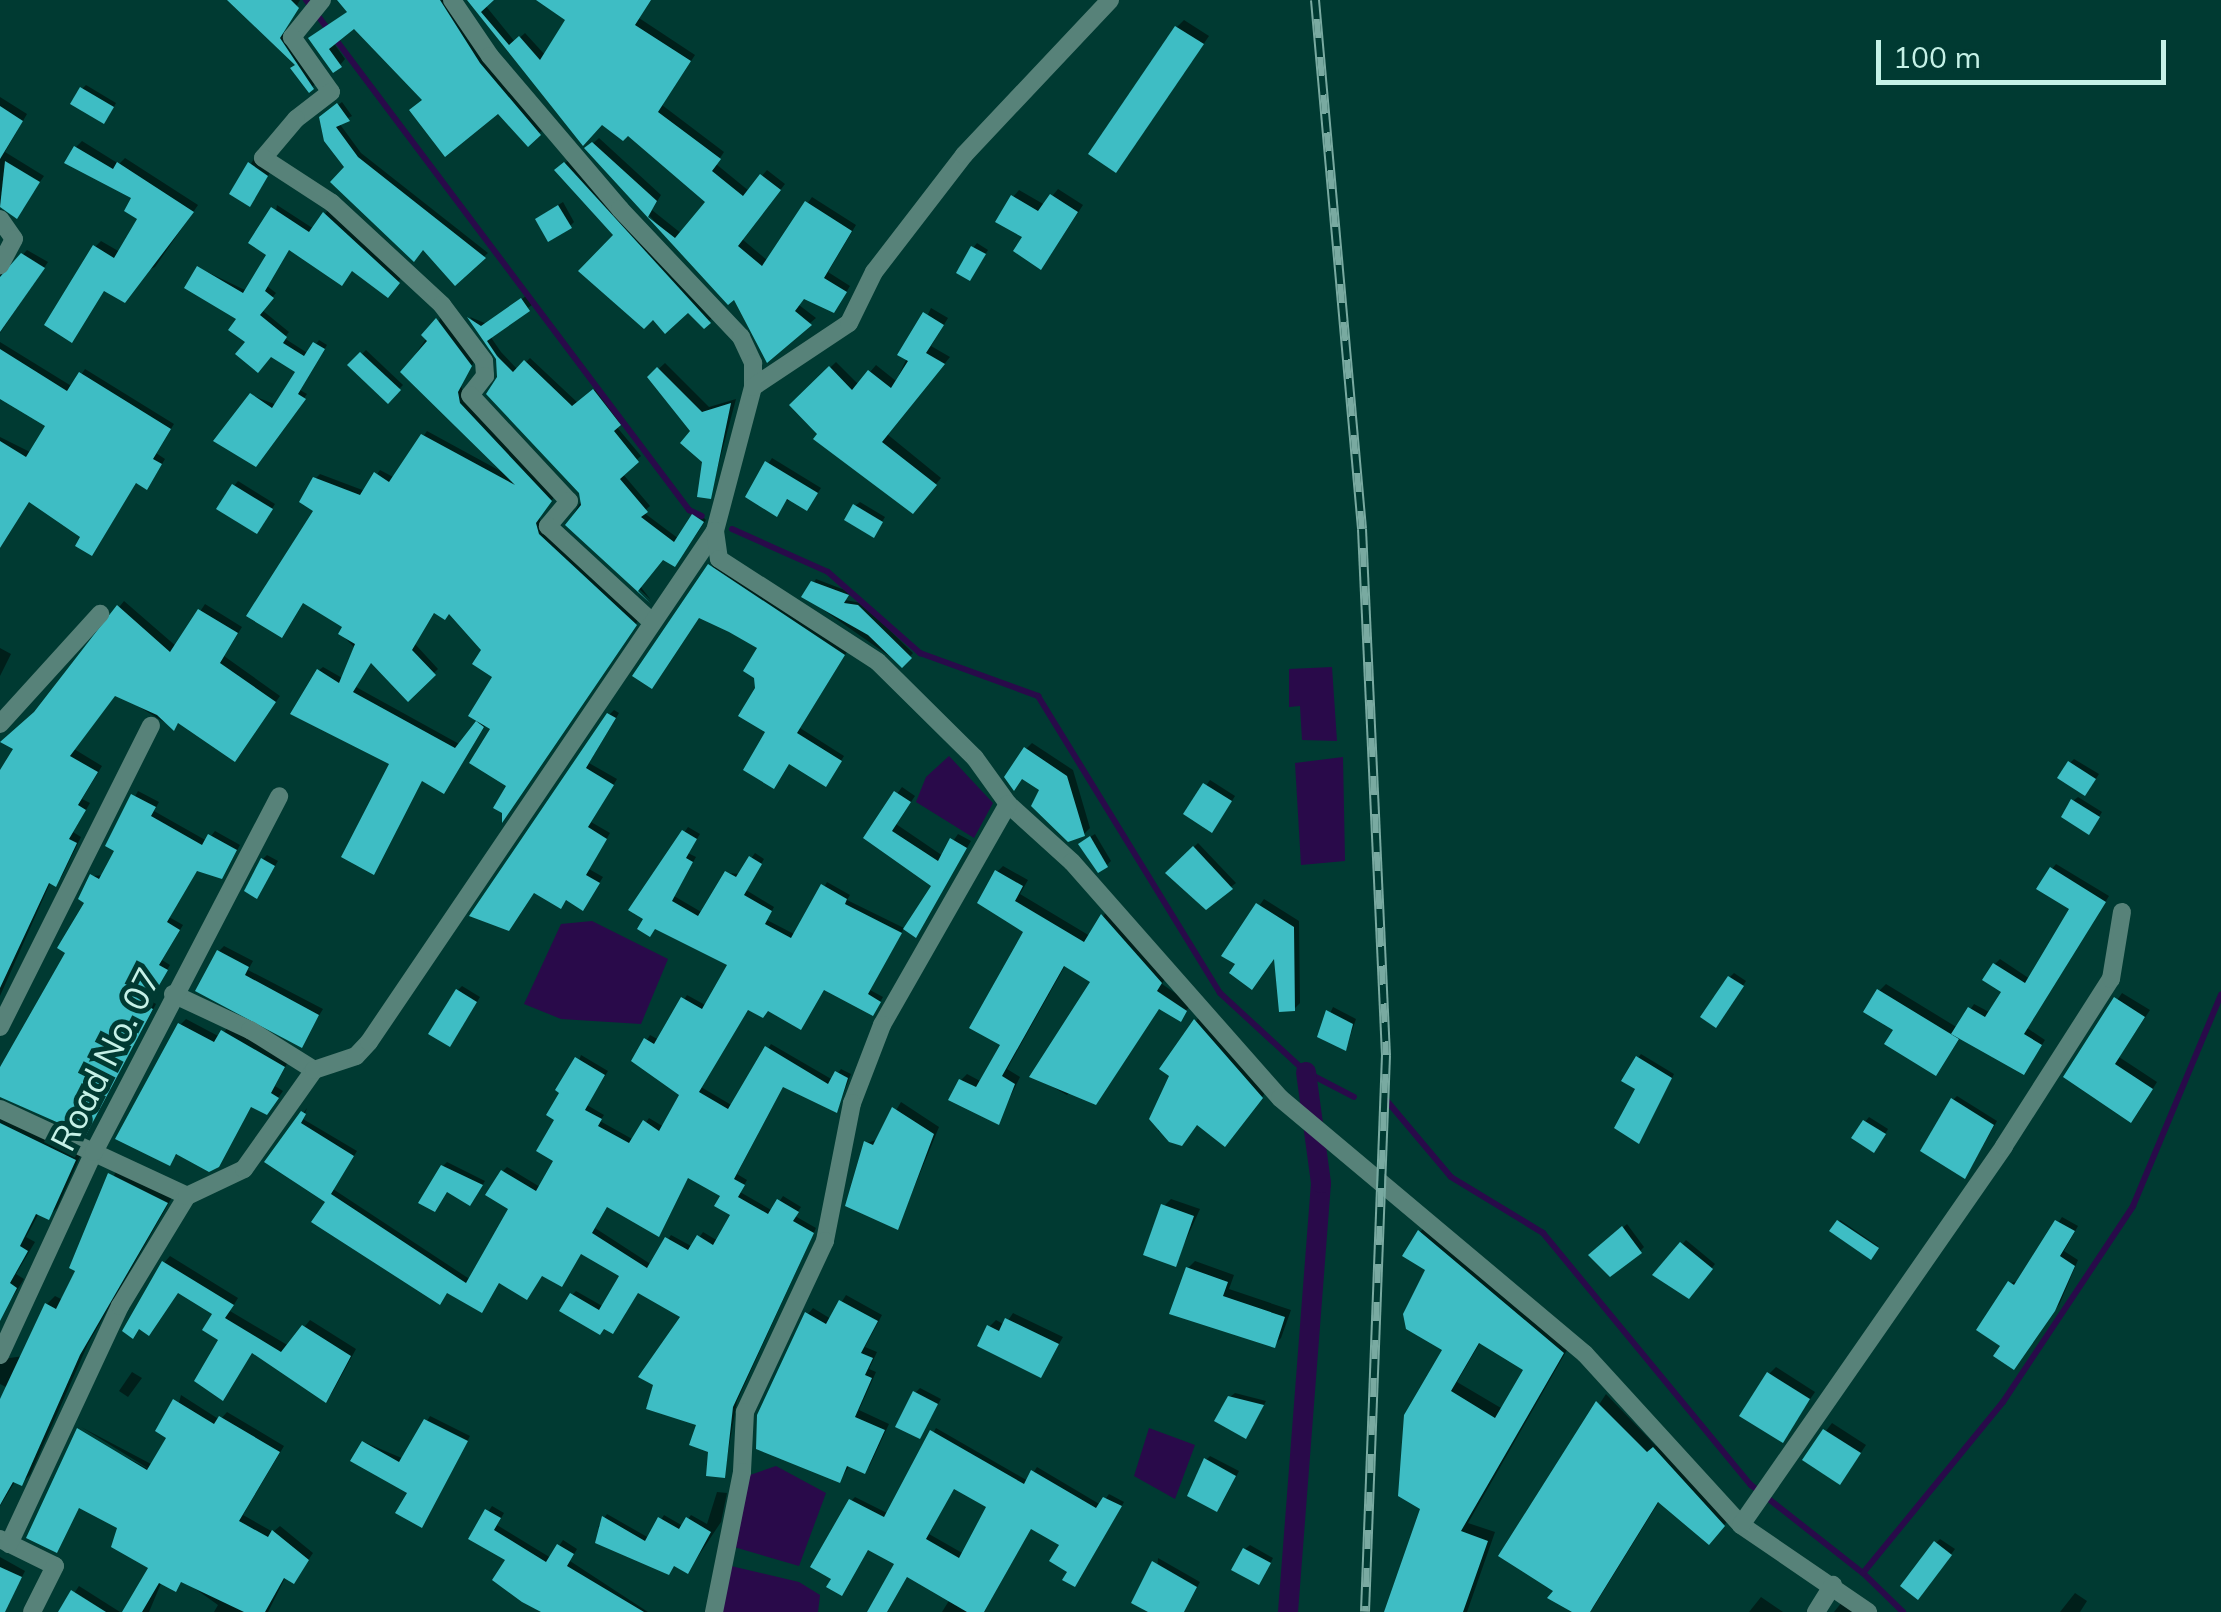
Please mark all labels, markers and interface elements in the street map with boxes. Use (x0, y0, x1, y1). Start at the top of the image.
scale bar (1881, 20, 2171, 82)
text: 100 m (1893, 38, 1981, 76)
street label: Road No. 07 (41, 961, 169, 1157)

